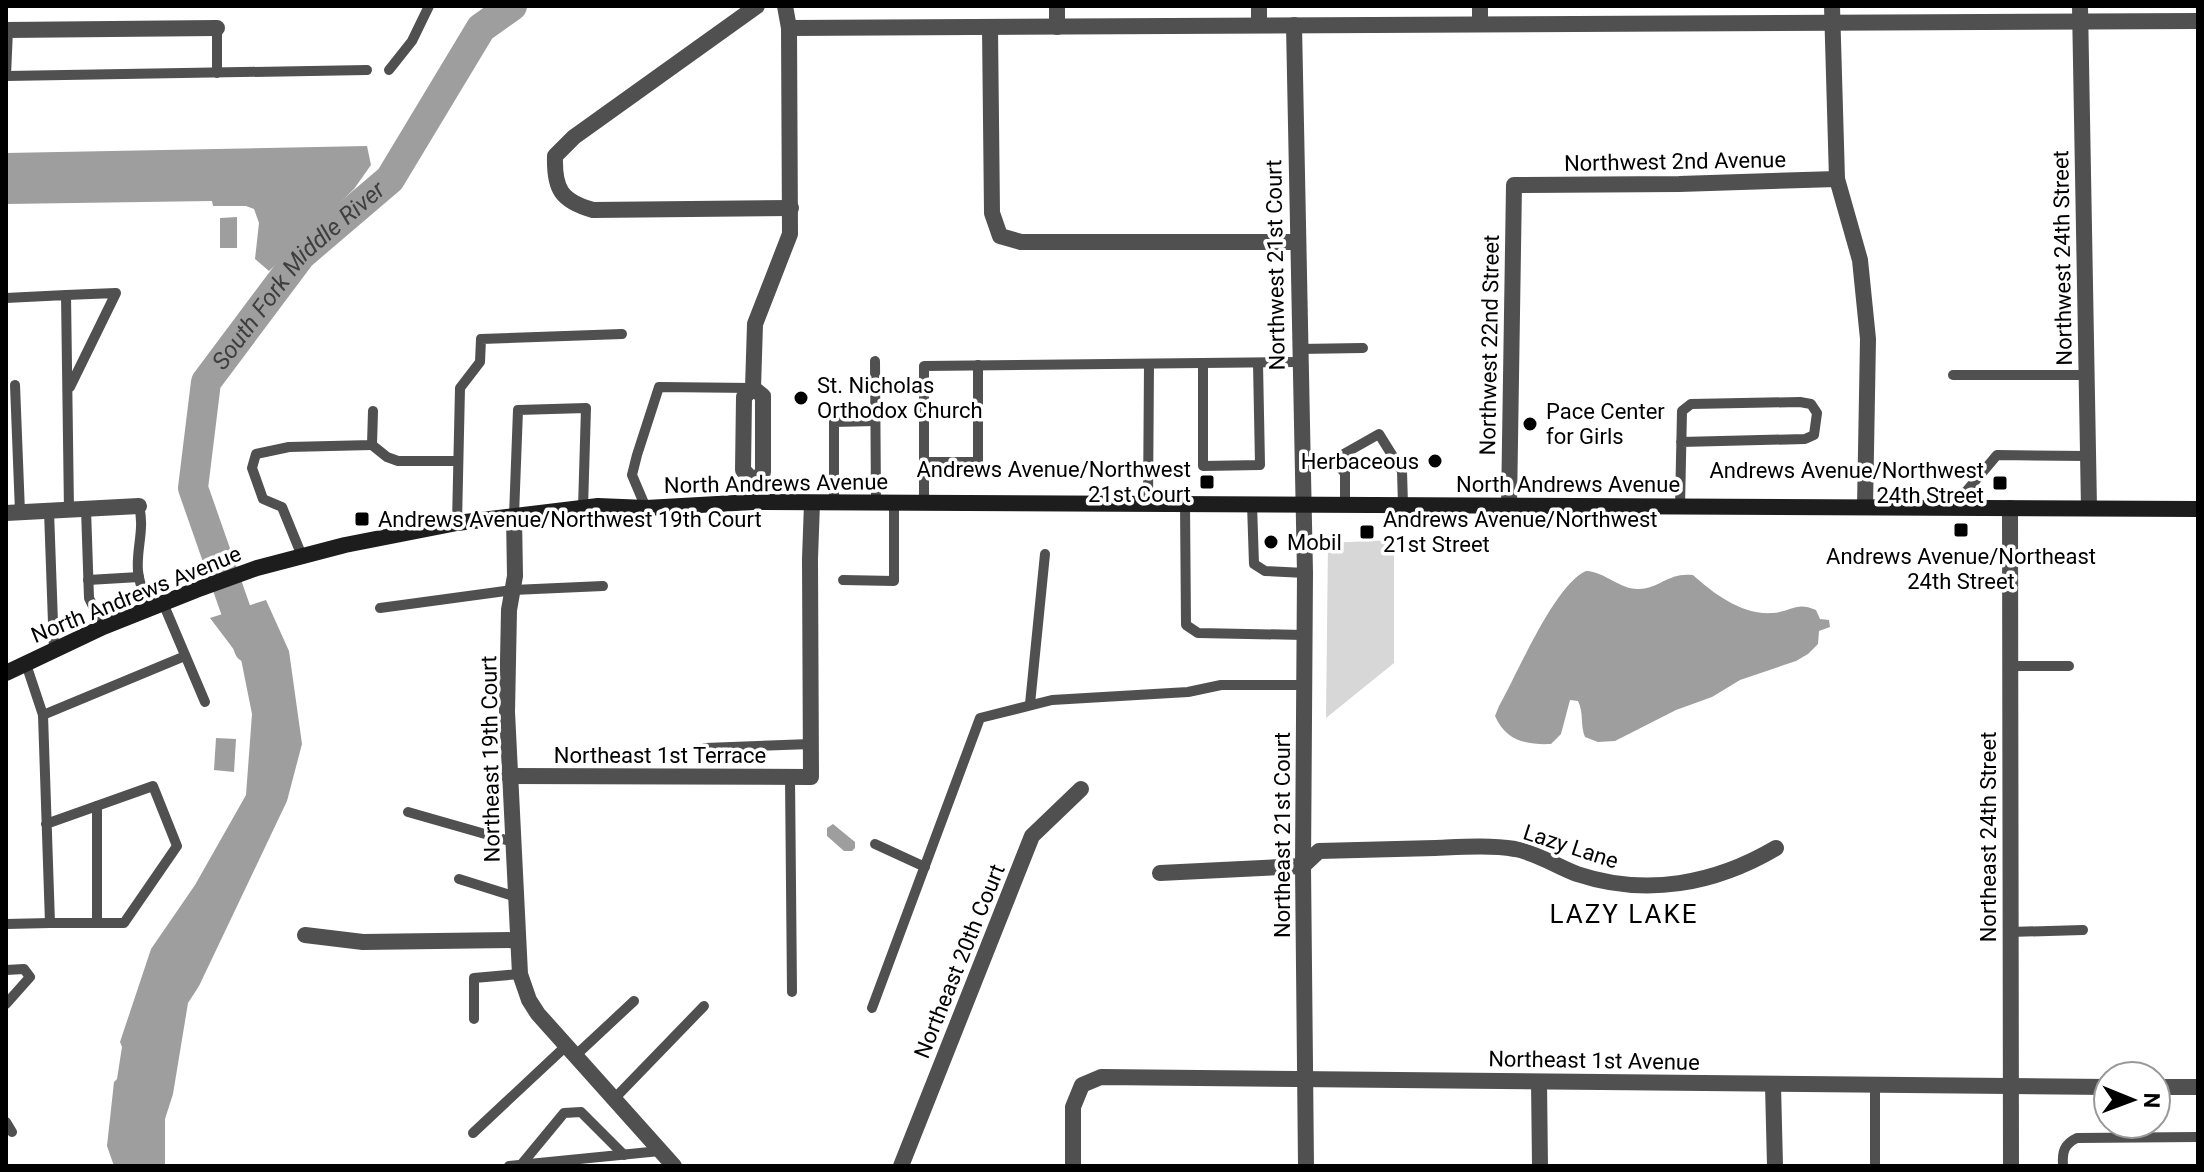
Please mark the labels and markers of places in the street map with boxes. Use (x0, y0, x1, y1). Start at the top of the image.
place label: St. Nicholas Orthodox Church (817, 373, 983, 423)
marker: St. Nicholas Orthodox Church (792, 389, 810, 407)
place label: Pace Center for Girls (1546, 399, 1665, 449)
marker: Pace Center for Girls (1521, 415, 1539, 433)
place label: Herbaceous (1301, 449, 1419, 474)
marker: Herbaceous (1426, 452, 1444, 470)
place label: Andrews Avenue/Northwest 21st Court (917, 457, 1191, 507)
place label: Andrews Avenue/Northwest 24th Street (1710, 458, 1984, 508)
marker: Andrews Avenue/Northwest 21st Court (1198, 473, 1216, 491)
marker: Andrews Avenue/Northwest 24th Street (1991, 474, 2009, 492)
place label: Andrews Avenue/Northwest 19th Court (378, 507, 762, 532)
place label: Andrews Avenue/Northwest 21st Street (1383, 507, 1657, 557)
marker: Andrews Avenue/Northwest 19th Court (353, 510, 371, 528)
marker: Andrews Avenue/Northeast 24th Street (1952, 521, 1970, 539)
marker: Andrews Avenue/Northwest 21st Street (1358, 523, 1376, 541)
place label: Mobil (1287, 530, 1342, 555)
marker: Mobil (1262, 533, 1280, 551)
place label: Andrews Avenue/Northeast 24th Street (1826, 544, 2096, 594)

